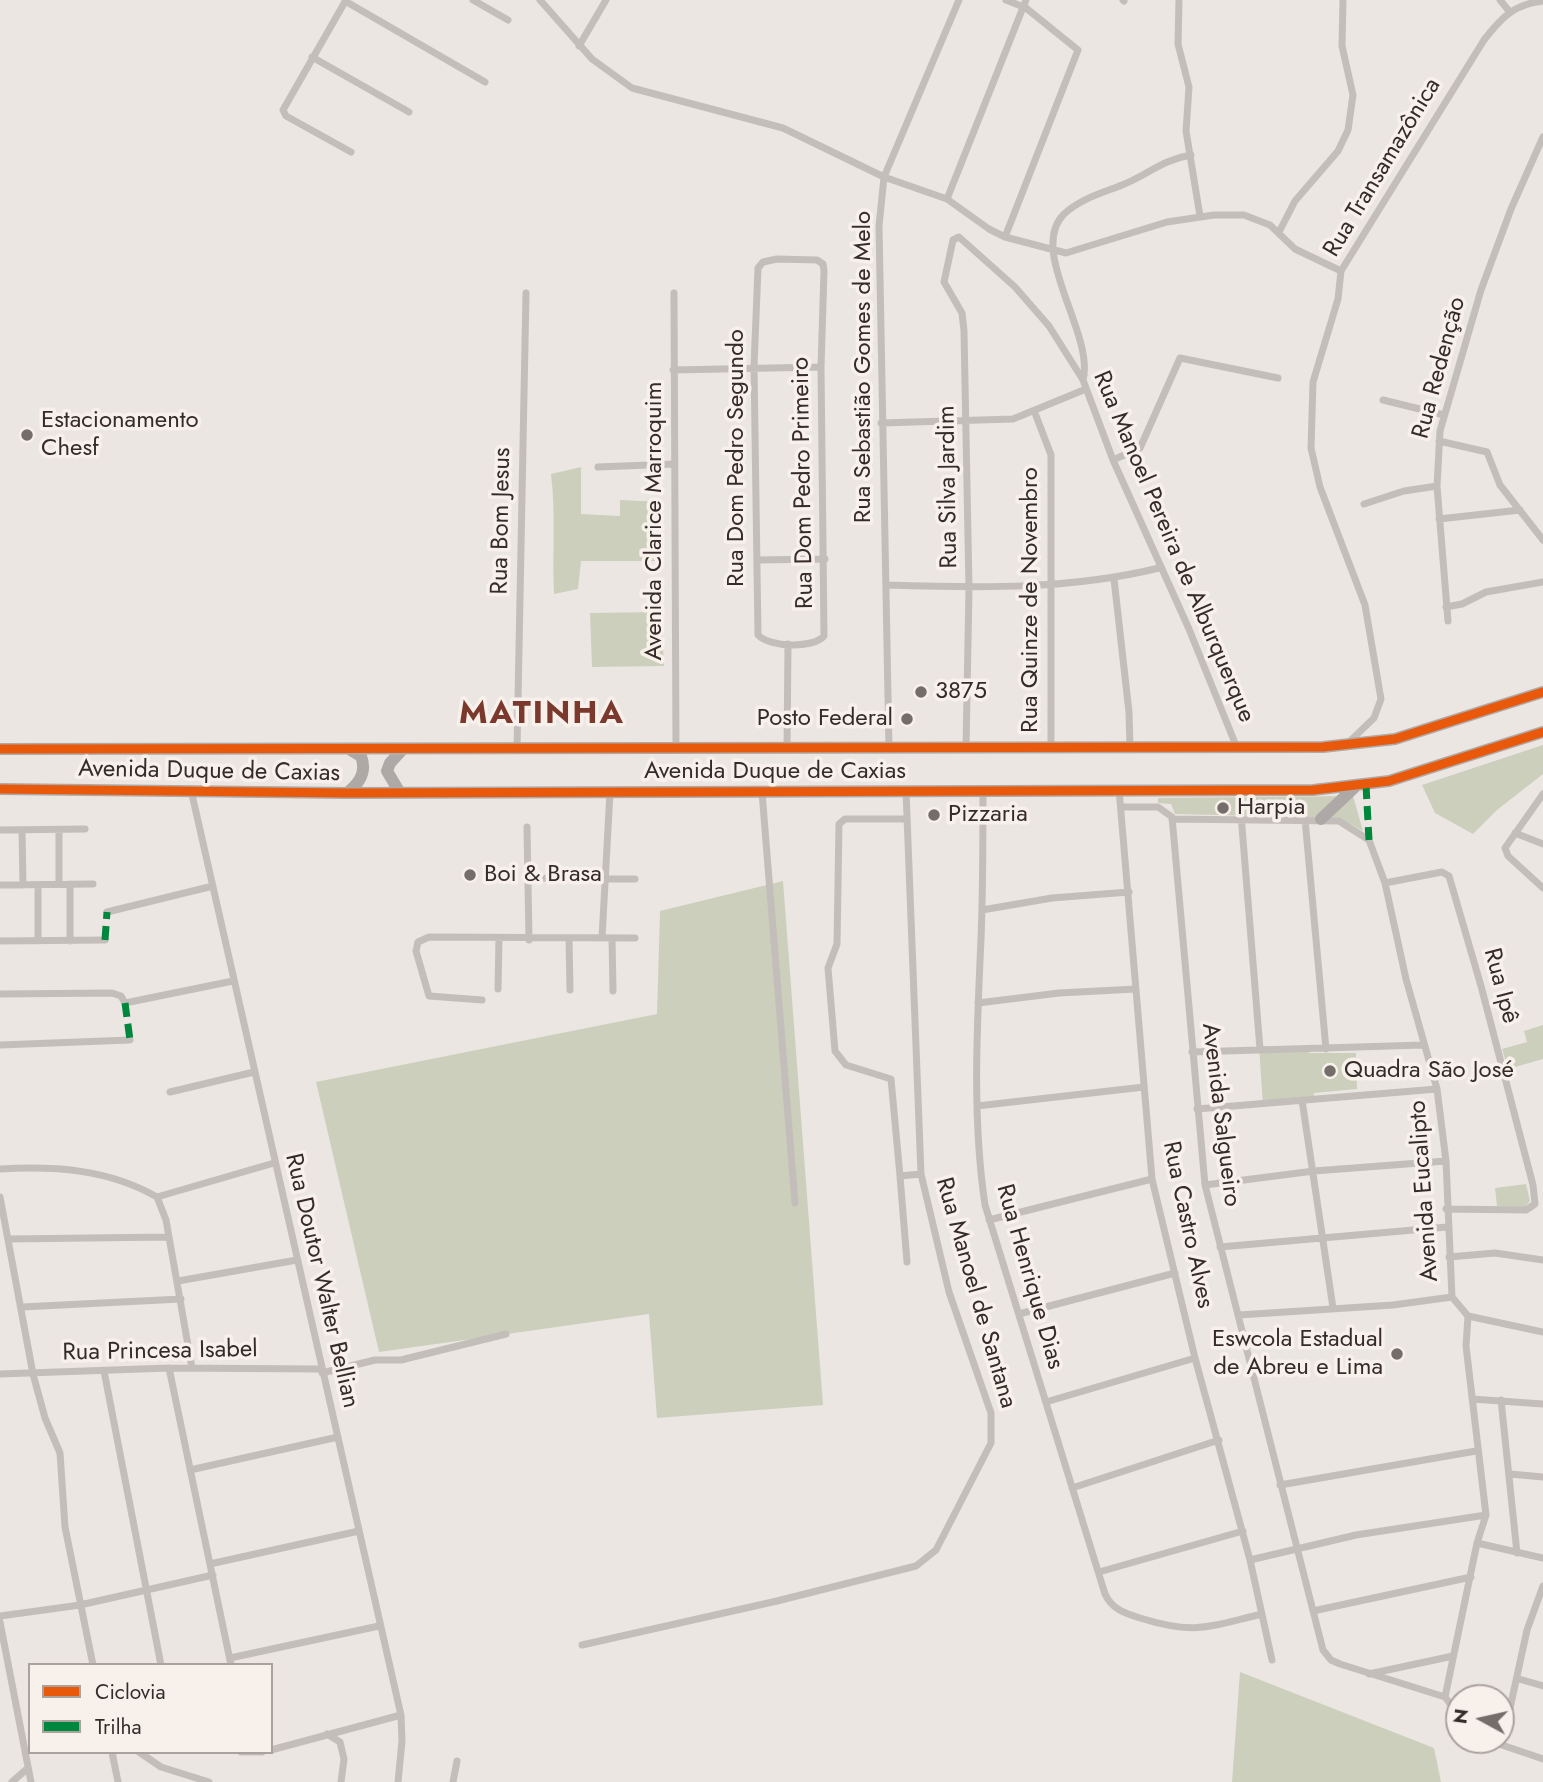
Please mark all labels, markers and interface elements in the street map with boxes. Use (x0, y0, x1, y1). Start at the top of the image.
street label: Rua Transamazônica (1318, 73, 1448, 263)
street label: Rua Sebastião Gomes de Melo (850, 211, 878, 523)
street label: Rua Redenção (1407, 294, 1473, 442)
street label: Rua Dom Pedro Segundo (723, 329, 751, 587)
street label: Rua Dom Pedro Primeiro (787, 357, 821, 609)
street label: Rua Manoel Pereira de Alburquerque (1086, 367, 1260, 727)
street label: Avenida Clarice Marroquim (641, 382, 669, 660)
street label: Rua Silva Jardim (933, 405, 965, 569)
place label: Estacionamento Chesf (41, 407, 199, 463)
marker: Estacionamento Chesf (19, 427, 35, 443)
street label: Rua Bom Jesus (486, 447, 518, 595)
street label: Rua Quinze de Novembro (1017, 467, 1045, 733)
place label: 3875 (935, 678, 987, 706)
marker: 3875 (913, 684, 929, 700)
district label: MATINHA (460, 696, 624, 734)
place label: Posto Federal (757, 705, 893, 733)
marker: Posto Federal (899, 711, 915, 727)
street label: Avenida Duque de Caxias (78, 755, 340, 789)
street label: Avenida Duque de Caxias (644, 758, 906, 786)
place label: Harpia (1237, 794, 1305, 822)
marker: Harpia (1215, 800, 1231, 816)
place label: Pizzaria (948, 801, 1028, 829)
marker: Pizzaria (926, 807, 942, 823)
place label: Boi & Brasa (484, 861, 602, 889)
marker: Boi & Brasa (462, 867, 478, 883)
street label: Rua Ipê (1476, 945, 1524, 1027)
street label: Avenida Salgueiro (1194, 1022, 1246, 1208)
place label: Quadra São José (1344, 1057, 1514, 1085)
marker: Quadra São José (1322, 1063, 1338, 1079)
street label: Avenida Eucalipto (1404, 1099, 1446, 1283)
street label: Rua Castro Alves (1155, 1139, 1219, 1311)
street label: Rua Doutor Walter Bellian (278, 1151, 364, 1411)
street label: Rua Manoel de Santana (928, 1174, 1022, 1412)
street label: Rua Henrique Dias (989, 1181, 1069, 1373)
place label: Eswcola Estadual de Abreu e Lima (1212, 1326, 1383, 1382)
street label: Rua Princesa Isabel (62, 1336, 258, 1368)
marker: Eswcola Estadual de Abreu e Lima (1389, 1346, 1405, 1362)
legend (28, 1663, 273, 1754)
text: Ciclovia (95, 1677, 166, 1707)
north arrow (1445, 1684, 1515, 1754)
text: N (1446, 1707, 1475, 1726)
text: Trilha (95, 1712, 142, 1742)

